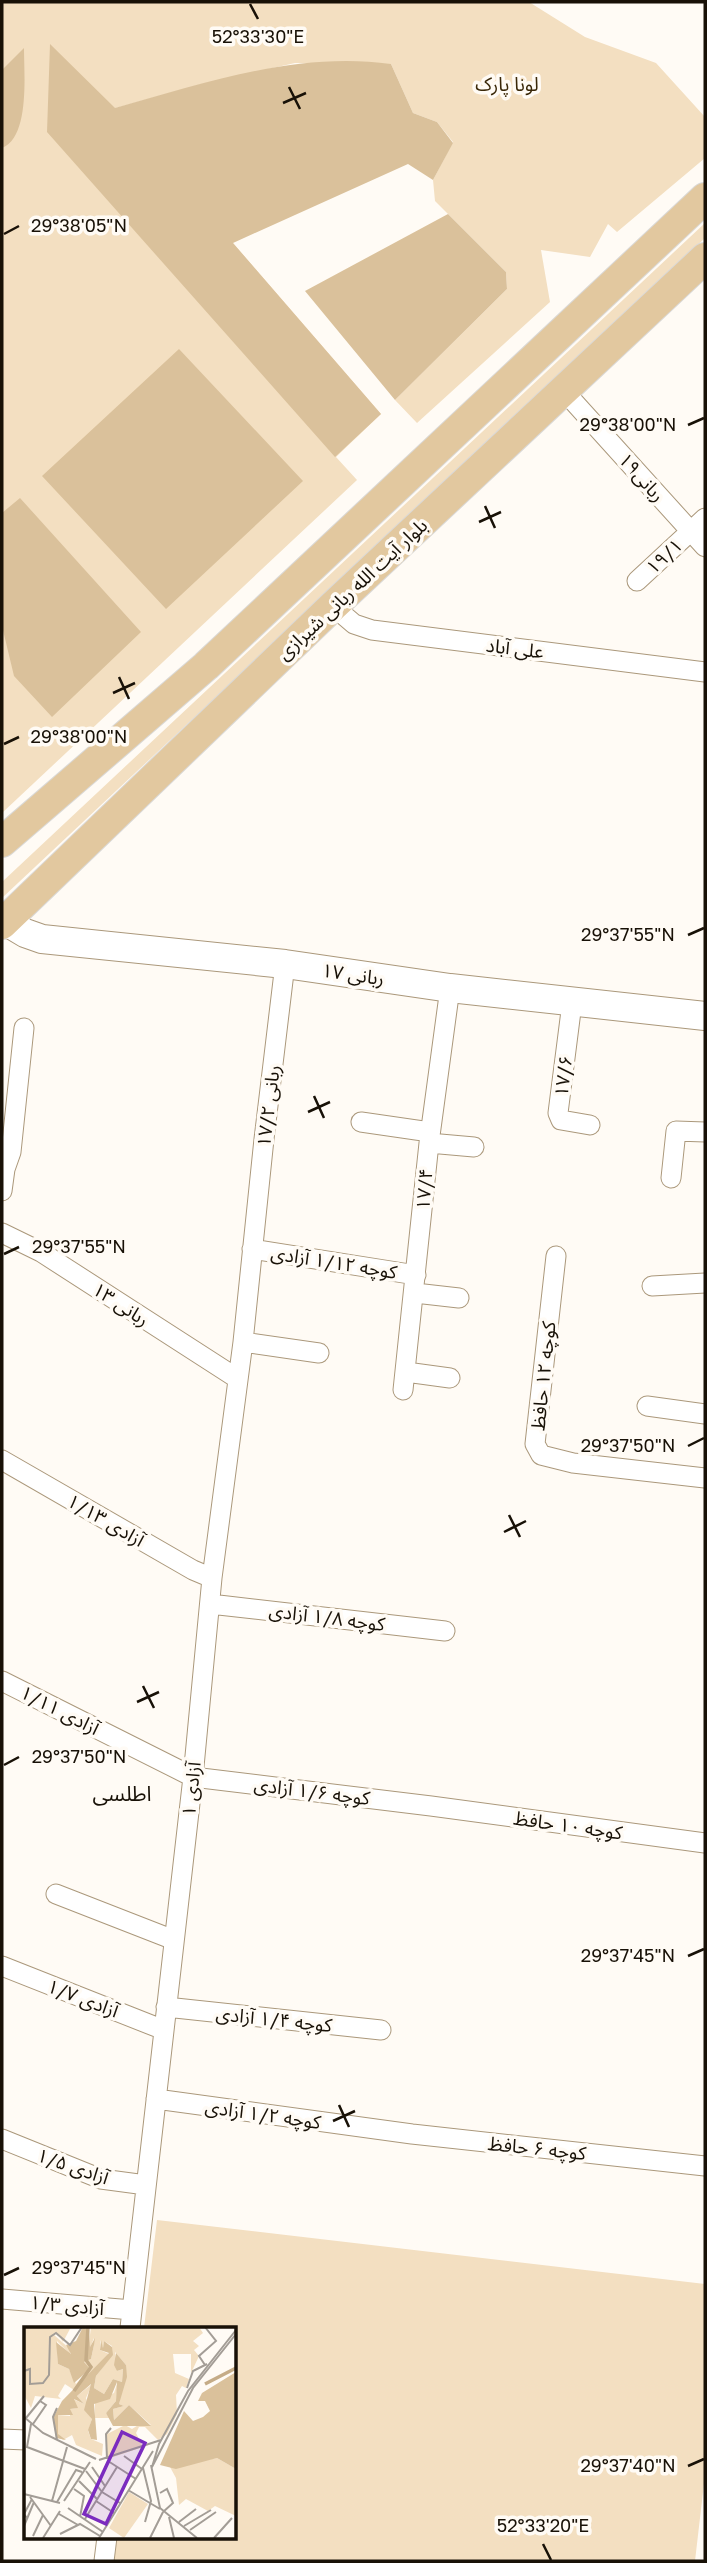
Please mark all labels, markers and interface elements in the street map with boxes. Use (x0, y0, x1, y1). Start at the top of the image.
text: 52°33'30"E (212, 25, 304, 47)
park label: لونا پارک (475, 72, 539, 97)
text: 29°38'05"N (31, 214, 127, 236)
text: 29°38'00"N (580, 413, 676, 435)
street label: ربانی۱۹ (614, 447, 670, 507)
street label: بلوار آیت الله ربانی شیرازی (272, 513, 432, 665)
street label: ۱۹/۱ (641, 533, 687, 578)
street label: علی آباد (485, 633, 545, 663)
text: 29°38'00"N (31, 725, 127, 747)
text: 29°37'55"N (581, 923, 675, 945)
street label: ربانی ۱۷ (320, 958, 386, 990)
street label: ۱۷/۶ (549, 1054, 576, 1098)
street label: ربانی ۱۷/۲ (251, 1064, 285, 1148)
street label: ۱۷/۴ (410, 1167, 437, 1211)
text: 29°37'55"N (32, 1235, 126, 1257)
street label: کوچه ۱/۱۲ آزادی (269, 1240, 400, 1285)
street label: ربانی ۱۳ (88, 1277, 154, 1331)
street label: کوچه ۱۲ حافظ (525, 1319, 562, 1432)
text: 29°37'50"N (581, 1434, 675, 1456)
street label: آزادی ۱/۱۳ (63, 1488, 150, 1552)
street label: کوچه ۱/۸ آزادی (268, 1598, 387, 1637)
street label: آزادی ۱/۱۱ (16, 1680, 105, 1741)
text: 29°37'50"N (32, 1745, 126, 1767)
street label: آزادی ۱ (176, 1759, 206, 1817)
street label: کوچه ۱/۶ آزادی (253, 1772, 372, 1811)
district label: اطلسی (93, 1780, 151, 1806)
street label: کوچه ۱۰ حافظ (512, 1805, 625, 1846)
text: 29°37'45"N (581, 1944, 675, 1966)
street label: آزادی ۱/۷ (44, 1973, 123, 2023)
street label: کوچه ۱/۴ آزادی (215, 2001, 334, 2038)
street label: کوچه ۱/۲ آزادی (203, 2094, 324, 2135)
street label: کوچه ۶ حافظ (487, 2131, 588, 2166)
street label: آزادی ۱/۵ (34, 2143, 114, 2190)
text: 29°37'45"N (32, 2256, 126, 2278)
street label: آزادی ۱/۳ (29, 2290, 107, 2320)
inset map (24, 2327, 236, 2538)
text: 29°37'40"N (580, 2454, 676, 2476)
text: 52°33'20"E (497, 2514, 589, 2536)

